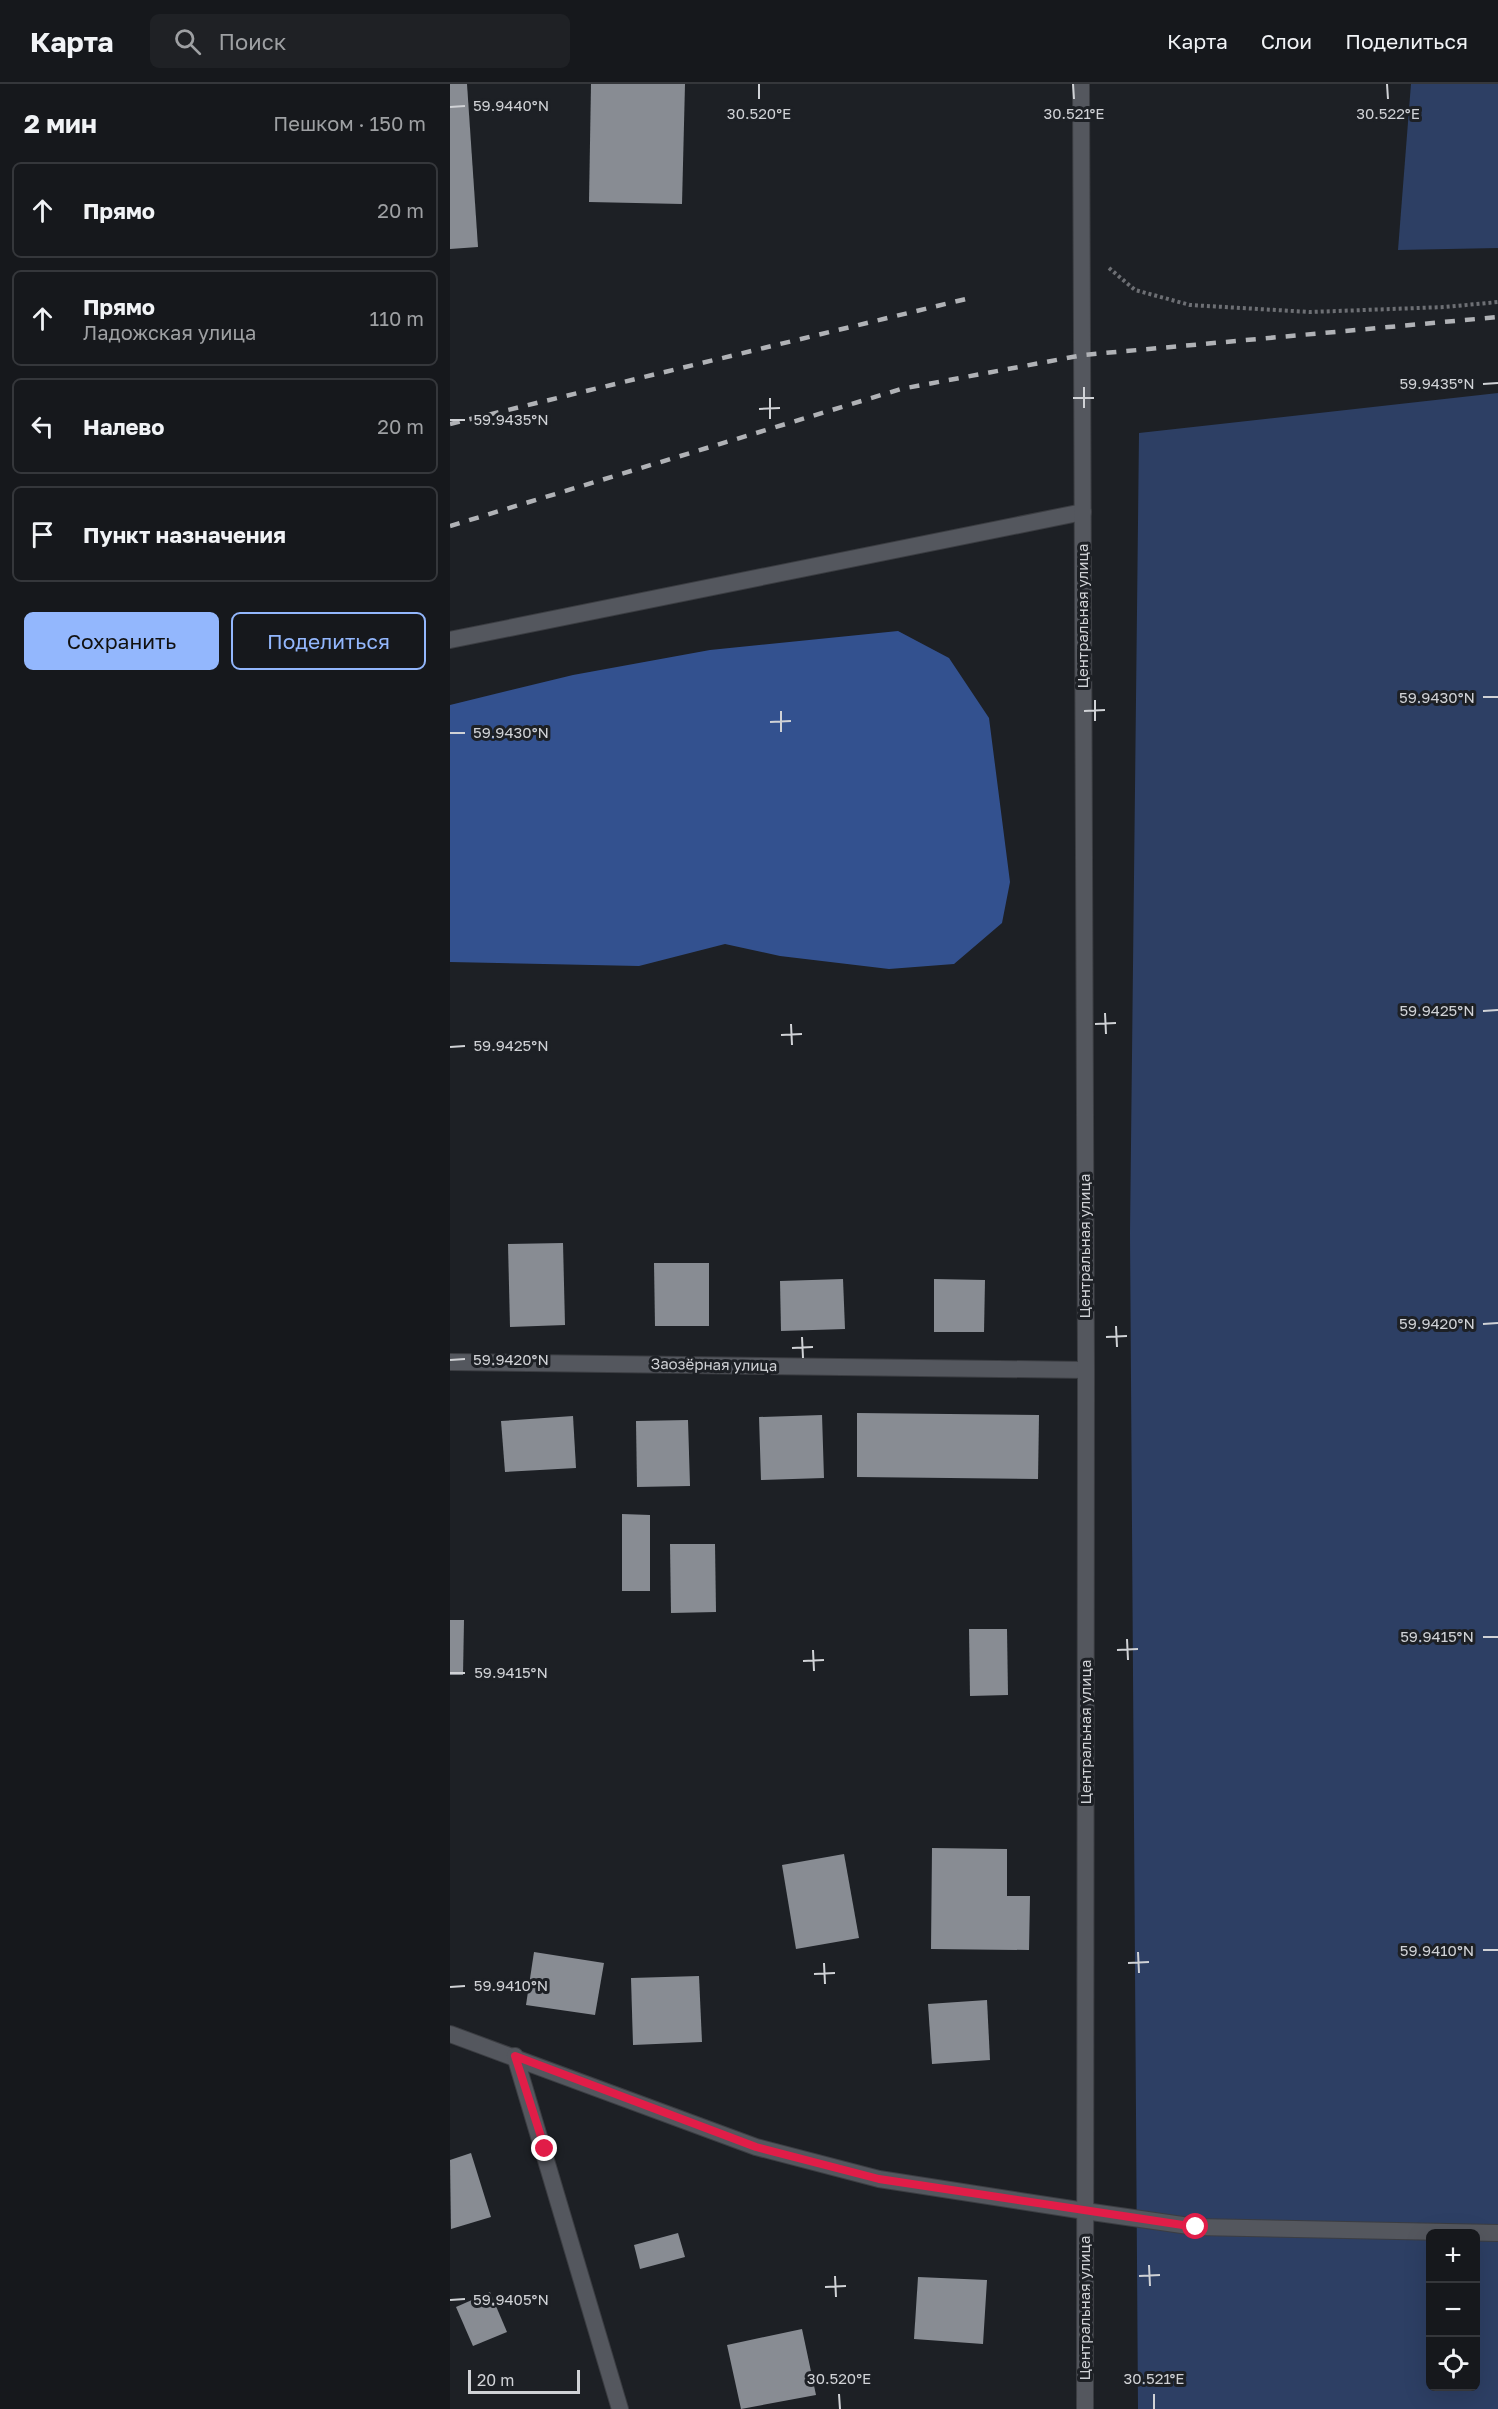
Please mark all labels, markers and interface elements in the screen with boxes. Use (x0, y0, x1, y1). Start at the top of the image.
search box (150, 14, 570, 68)
text: Карта (30, 25, 114, 58)
icon: search (171, 25, 204, 58)
text: Поиск (219, 28, 286, 55)
text: Карта (1167, 28, 1228, 54)
text: Слои (1261, 28, 1312, 54)
text: Поделиться (1345, 28, 1468, 54)
text: 59.9440°N (473, 96, 549, 114)
text: 30.520°E (727, 104, 791, 122)
text: 30.521°E (1043, 104, 1105, 122)
text: 30.522°E (1356, 104, 1420, 122)
text: 2 мин (24, 108, 97, 139)
text: Пешком · 150 m (273, 111, 426, 135)
icon: ahead (26, 194, 59, 227)
text: Прямо (83, 197, 155, 224)
text: 20 m (377, 198, 424, 222)
text: Прямо (83, 293, 155, 320)
icon: ahead (26, 302, 59, 335)
text: 110 m (370, 306, 424, 330)
text: Ладожская улица (83, 320, 256, 344)
text: 59.9435°N (1399, 374, 1475, 392)
icon: left (26, 410, 59, 443)
text: 59.9435°N (473, 410, 549, 428)
text: Налево (83, 413, 165, 440)
text: 20 m (377, 414, 424, 438)
icon: arrive (26, 518, 59, 551)
text: Пункт назначения (83, 521, 286, 548)
street label: Центральная улица (1073, 544, 1091, 688)
button: Сохранить (24, 612, 219, 670)
button: Поделиться (231, 612, 426, 670)
text: 59.9430°N (1399, 688, 1475, 706)
text: 59.9430°N (473, 723, 549, 741)
text: 59.9425°N (1399, 1001, 1475, 1019)
text: 59.9425°N (473, 1036, 549, 1054)
street label: Центральная улица (1075, 1174, 1093, 1318)
text: 59.9420°N (1399, 1314, 1475, 1332)
text: 59.9420°N (473, 1350, 549, 1368)
street label: Заозёрная улица (650, 1354, 778, 1374)
text: 59.9415°N (1400, 1627, 1474, 1645)
street label: Центральная улица (1076, 1660, 1094, 1804)
text: 59.9415°N (474, 1663, 548, 1681)
text: 59.9410°N (1400, 1941, 1474, 1959)
text: 59.9410°N (474, 1976, 548, 1994)
route end (531, 2135, 557, 2161)
route start (1182, 2213, 1208, 2239)
map controls (1426, 2229, 1480, 2391)
button: + (1426, 2229, 1480, 2283)
street label: Центральная улица (1075, 2236, 1093, 2380)
button: − (1426, 2283, 1480, 2337)
text: 59.9405°N (473, 2290, 549, 2308)
button: locate (1426, 2337, 1480, 2391)
scale bar (468, 2367, 580, 2394)
text: 30.520°E (807, 2369, 871, 2387)
text: 30.521°E (1123, 2369, 1185, 2387)
text: 20 m (477, 2370, 514, 2390)

